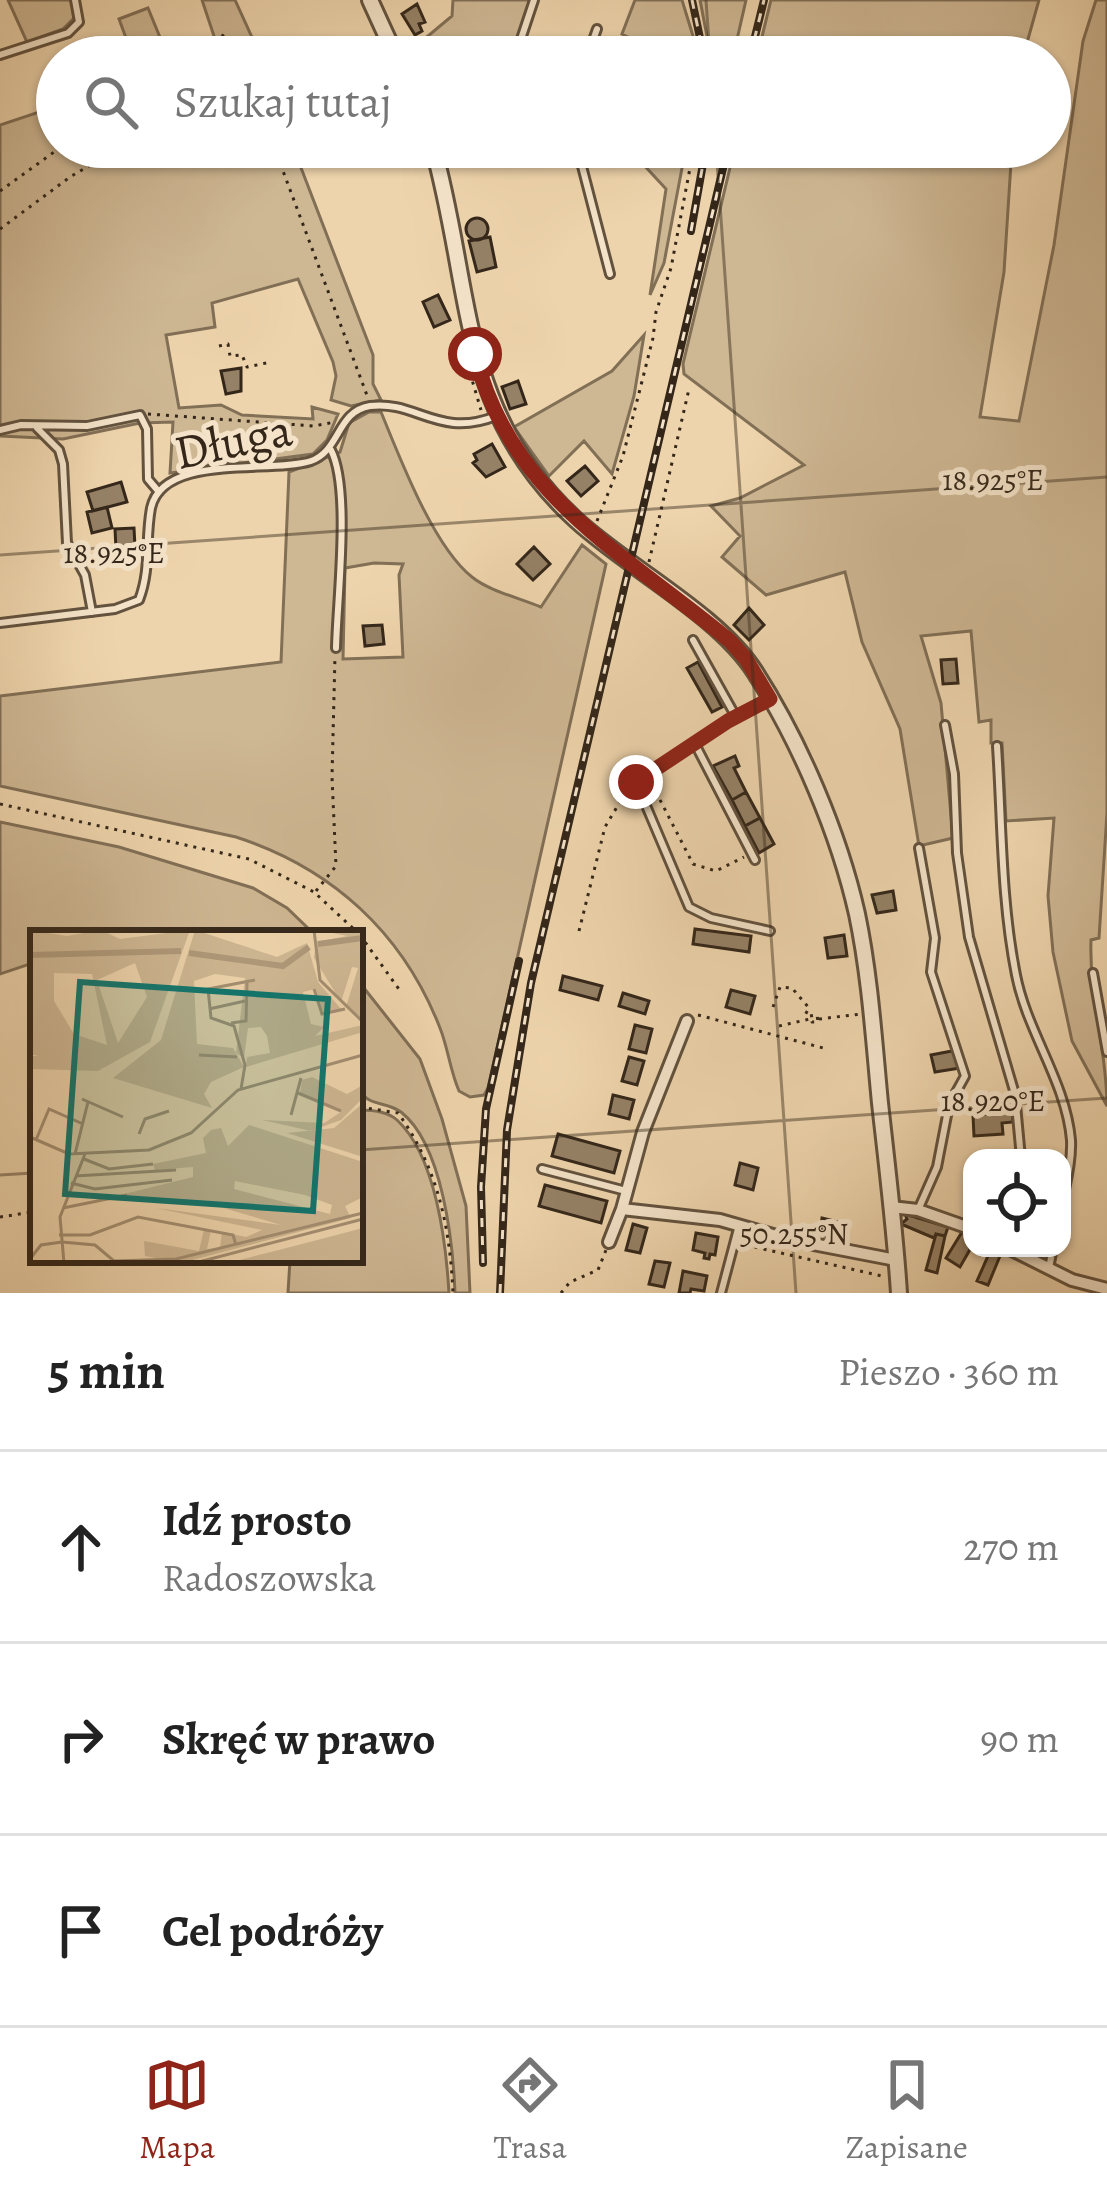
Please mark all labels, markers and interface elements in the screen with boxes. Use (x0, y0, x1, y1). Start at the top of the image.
search box (36, 36, 1071, 168)
icon: search (78, 69, 144, 135)
text: Szukaj tutaj (174, 71, 392, 133)
route start (448, 327, 502, 381)
street label: Długa (168, 396, 298, 486)
text: 18.925°E (942, 460, 1044, 500)
text: 18.925°E (63, 533, 165, 573)
route end (609, 755, 663, 809)
inset map (30, 930, 363, 1263)
text: 18.920°E (941, 1081, 1045, 1121)
map controls (963, 1149, 1071, 1257)
button: locate (963, 1149, 1071, 1257)
text: 50.255°N (740, 1214, 848, 1254)
text: 5 min (48, 1336, 165, 1406)
text: Pieszo · 360 m (838, 1345, 1059, 1398)
text: Idź prosto (162, 1489, 352, 1551)
icon: ahead (48, 1514, 114, 1580)
text: 270 m (963, 1520, 1059, 1573)
text: Radoszowska (162, 1551, 376, 1604)
icon: right (48, 1706, 114, 1772)
text: Skręć w prawo (162, 1708, 435, 1770)
text: 90 m (980, 1712, 1059, 1765)
icon: arrive (48, 1898, 114, 1964)
text: Cel podróży (162, 1900, 383, 1962)
tab: Mapa (139, 2052, 215, 2169)
tab: Trasa (494, 2052, 567, 2169)
tab: Zapisane (845, 2052, 968, 2169)

